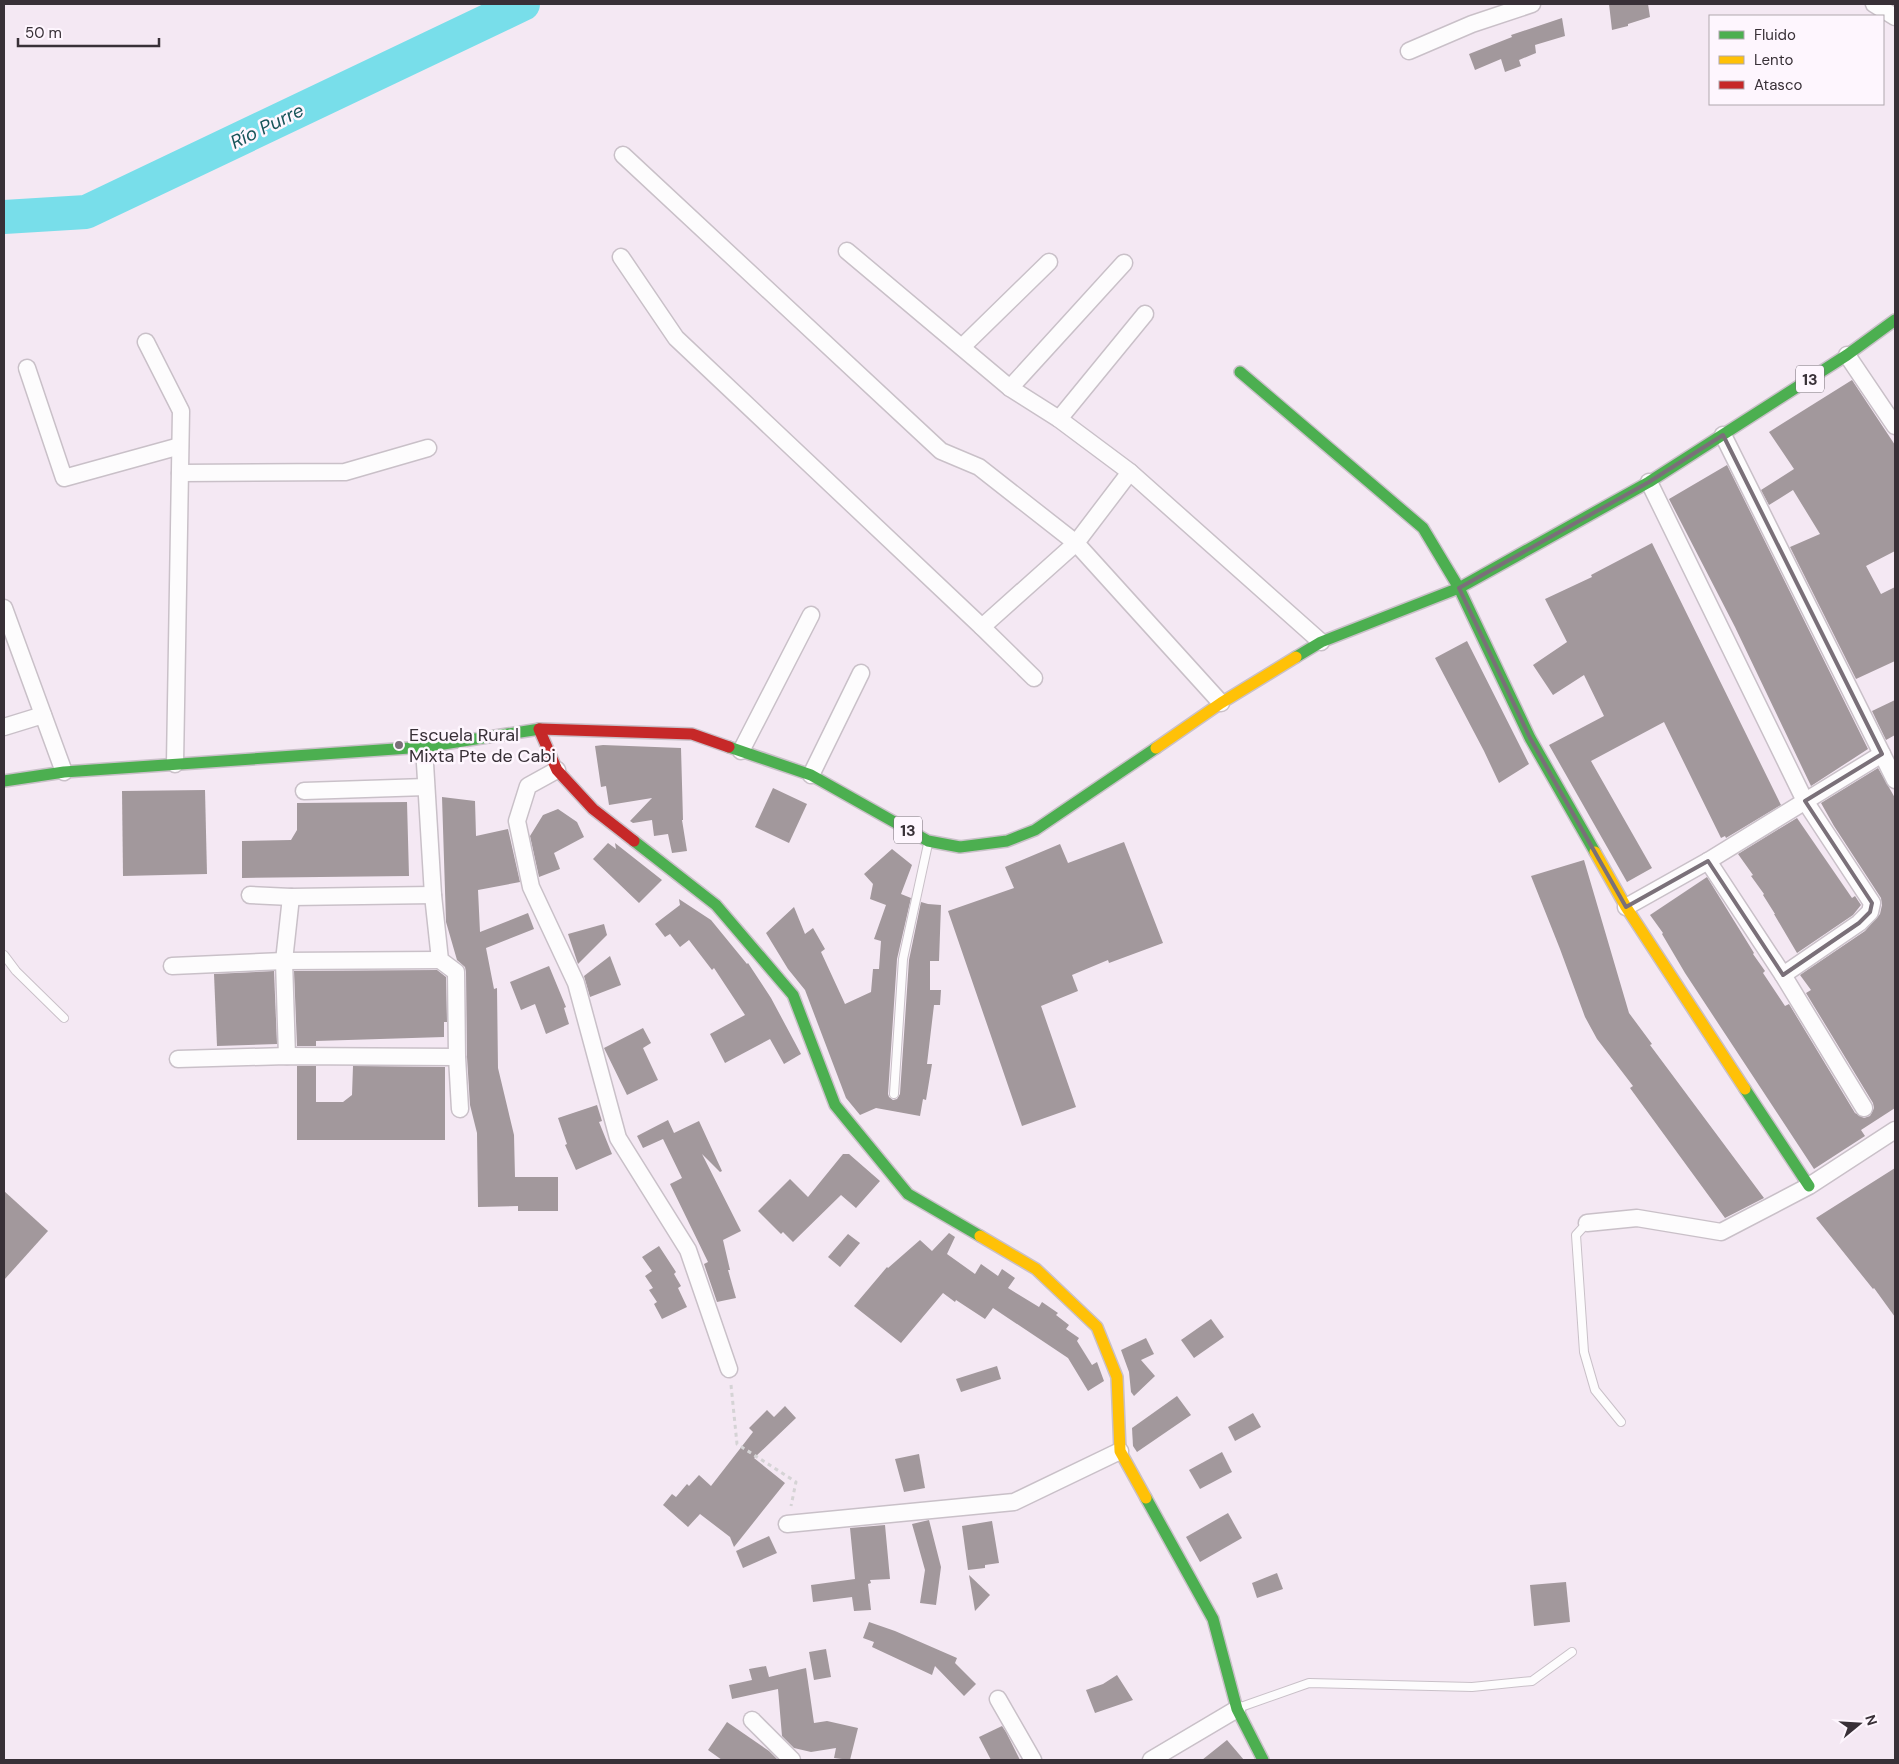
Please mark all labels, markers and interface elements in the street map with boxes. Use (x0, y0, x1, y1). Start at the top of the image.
scale bar (18, 15, 159, 47)
legend (1709, 15, 1884, 105)
text: 50 m (25, 23, 62, 43)
text: Fluido (1754, 25, 1796, 45)
text: Lento (1754, 50, 1793, 70)
text: Atasco (1754, 75, 1802, 95)
water label: Río Purre (226, 97, 308, 155)
road number: 13 (1796, 366, 1824, 392)
place label: Escuela Rural Mixta Pte de Cabi (409, 723, 556, 768)
marker: Escuela Rural Mixta Pte de Cabi (393, 739, 405, 751)
road number: 13 (894, 816, 922, 844)
north arrow (1834, 1699, 1884, 1749)
text: N (1861, 1712, 1882, 1728)

